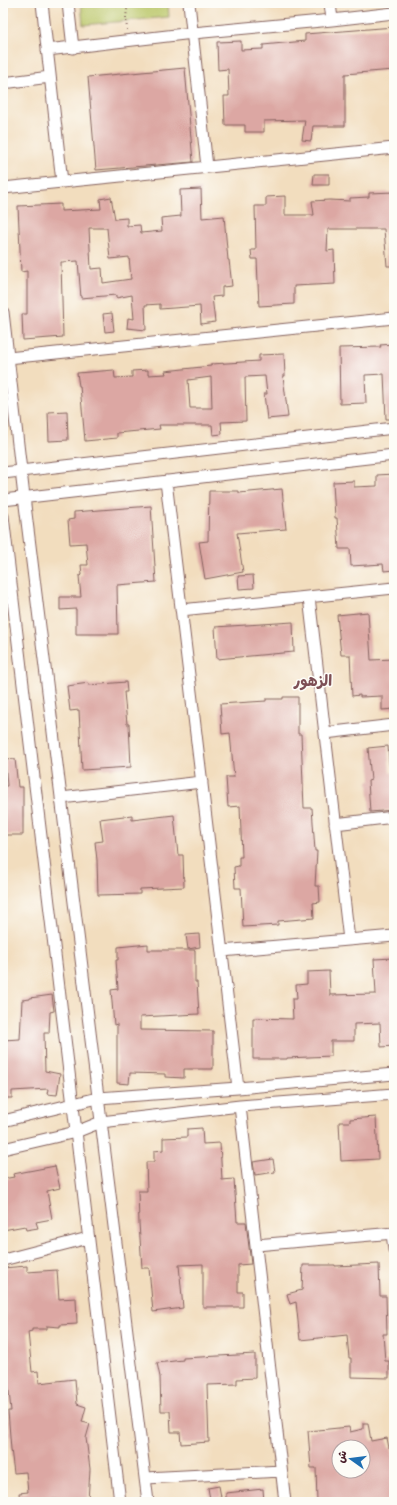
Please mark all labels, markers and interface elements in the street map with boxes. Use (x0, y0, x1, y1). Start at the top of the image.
district label: الزهور (293, 672, 332, 692)
north arrow (331, 1439, 371, 1479)
text: ش (334, 1449, 351, 1464)

